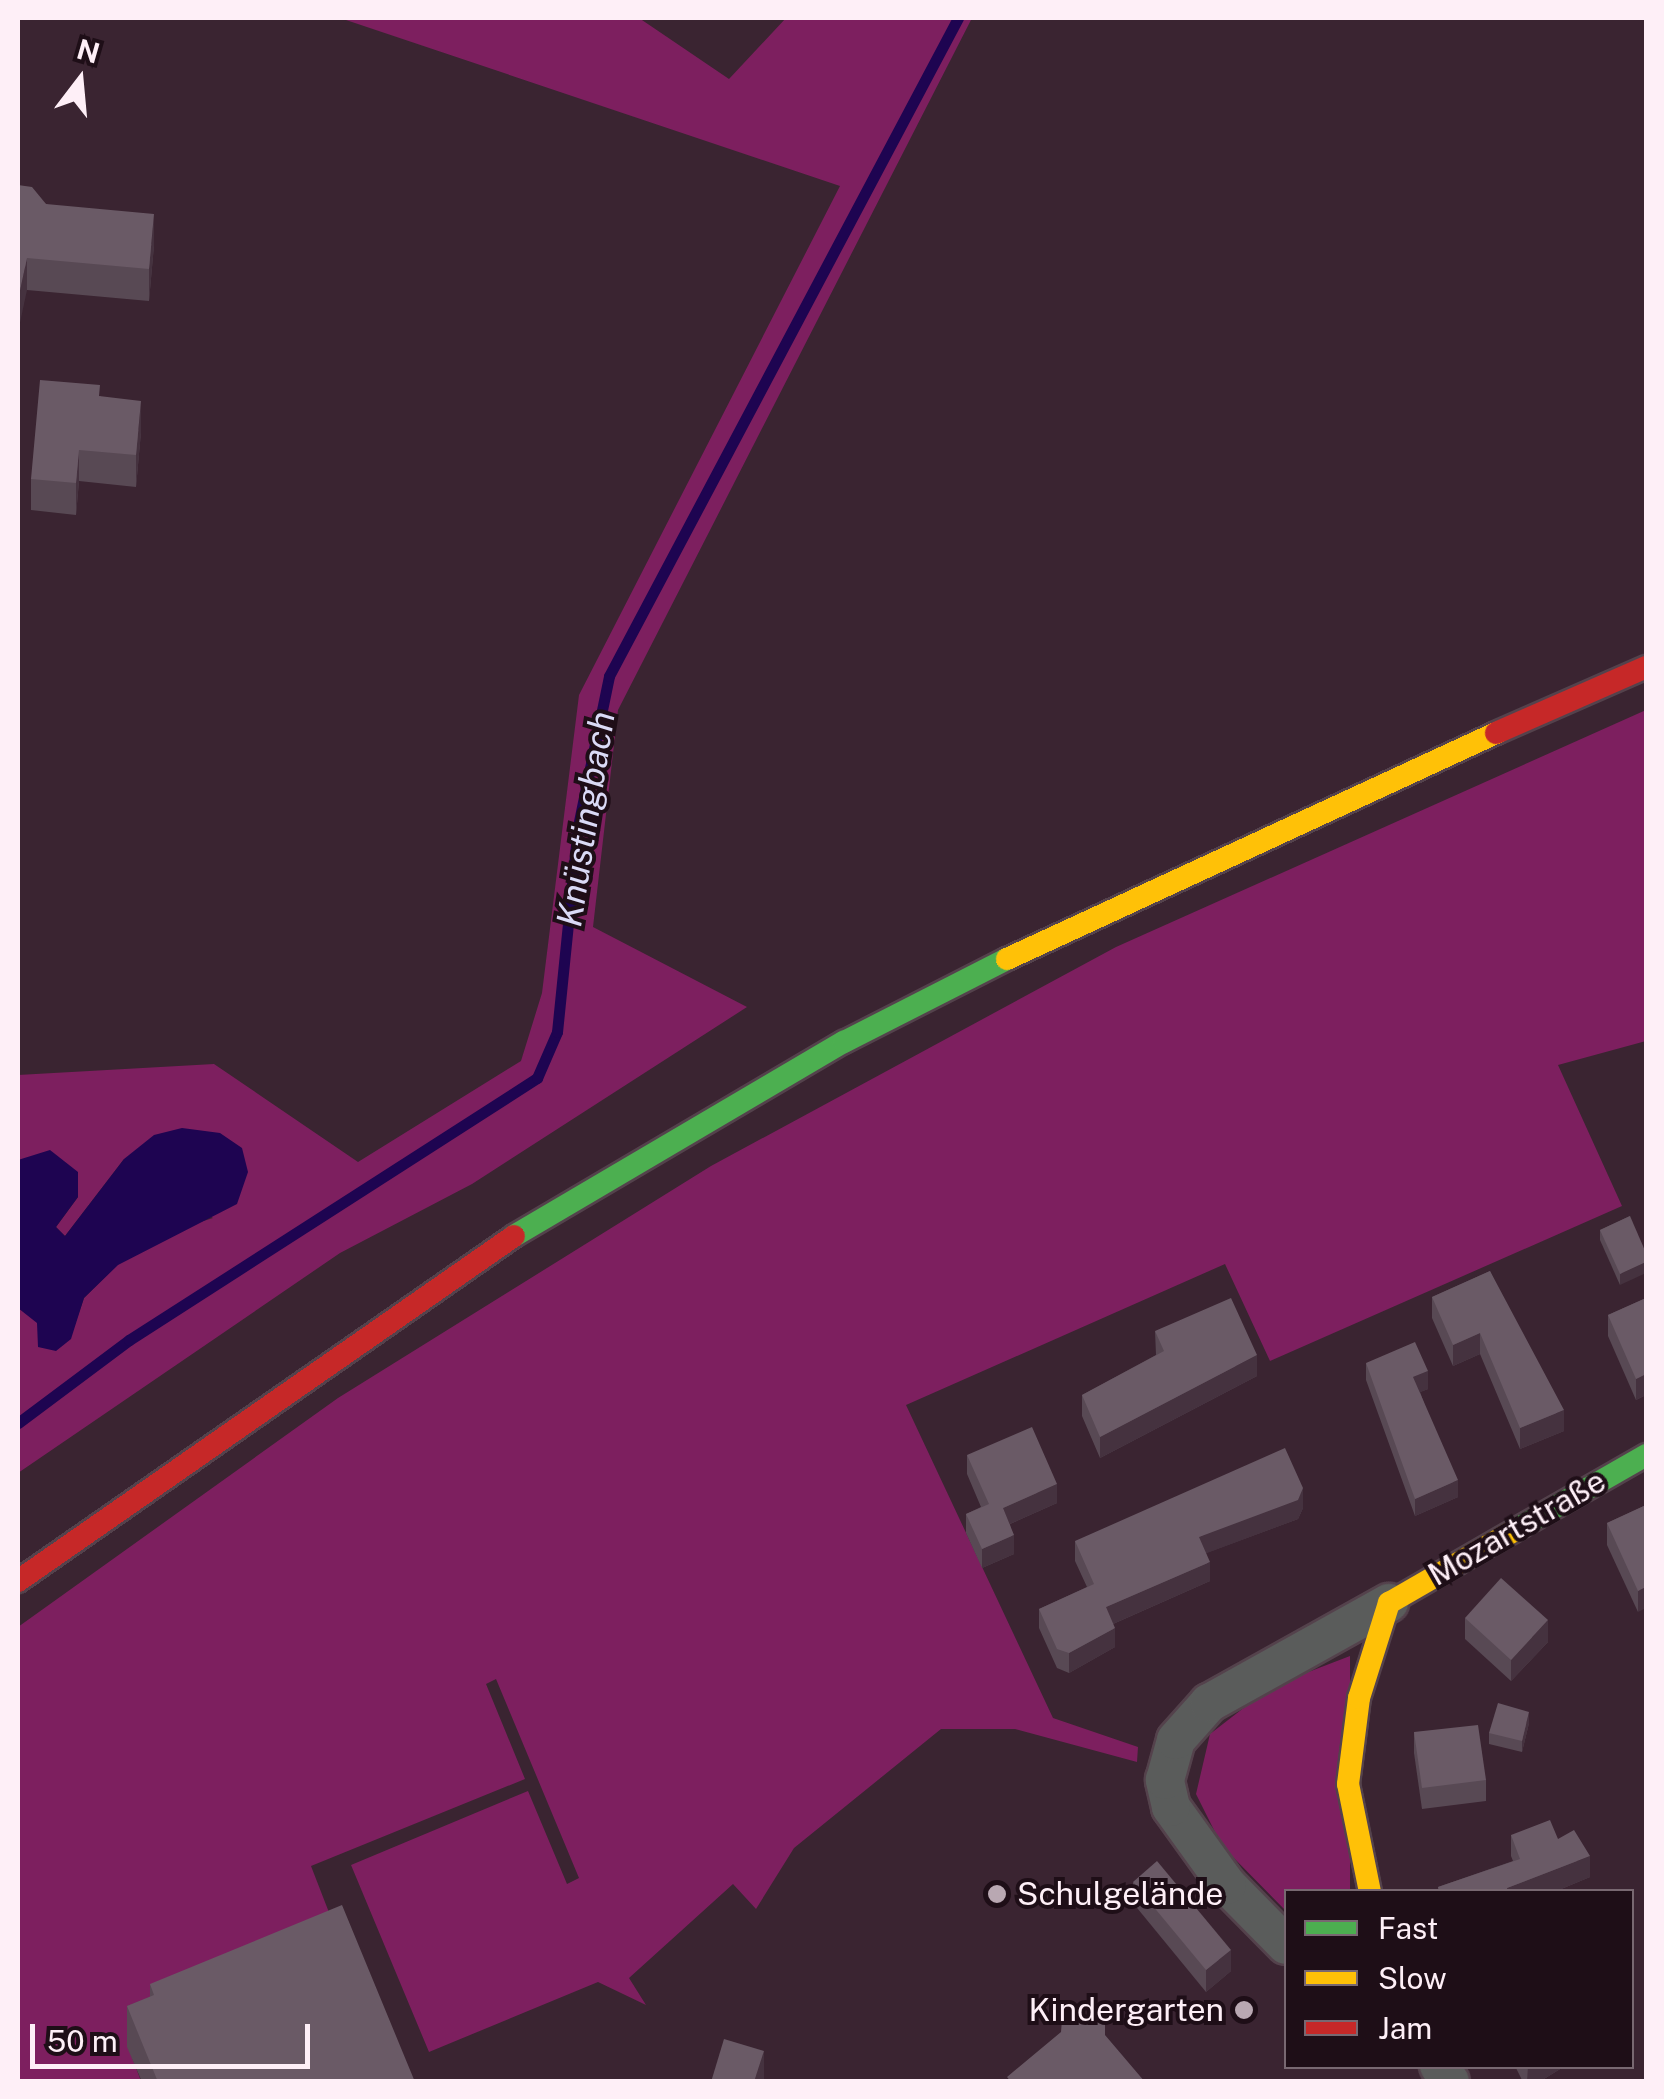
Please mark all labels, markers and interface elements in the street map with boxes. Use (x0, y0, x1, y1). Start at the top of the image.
north arrow (30, 30, 130, 130)
text: N (73, 32, 103, 70)
water label: Knüstingbach (548, 708, 624, 930)
street label: Mozartstraße (1421, 1462, 1613, 1594)
place label: Schulgelände (1017, 1875, 1223, 1913)
marker: Schulgelände (986, 1883, 1008, 1905)
legend (1284, 1889, 1634, 2069)
text: Fast (1378, 1910, 1438, 1946)
text: Slow (1378, 1960, 1447, 1996)
place label: Kindergarten (1029, 1991, 1224, 2029)
marker: Kindergarten (1233, 1999, 1255, 2021)
scale bar (35, 2004, 315, 2066)
text: Jam (1378, 2010, 1432, 2046)
text: 50 m (47, 2023, 118, 2059)

